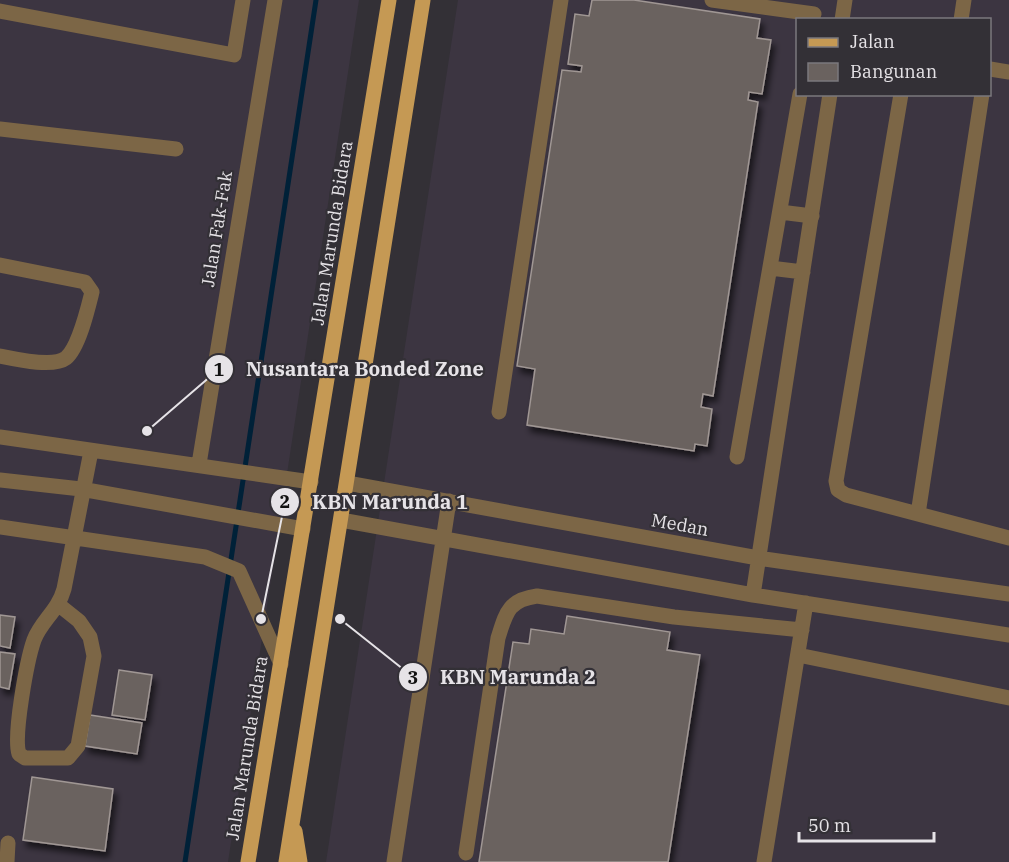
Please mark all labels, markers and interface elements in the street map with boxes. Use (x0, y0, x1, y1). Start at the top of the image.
legend (796, 18, 991, 96)
text: Jalan (850, 30, 895, 53)
text: Bangunan (850, 60, 937, 83)
street label: Jalan Marunda Bidara (306, 139, 357, 327)
street label: Jalan Fak-Fak (196, 169, 237, 289)
callout: Nusantara Bonded Zone (204, 350, 496, 388)
text: Nusantara Bonded Zone (246, 355, 484, 382)
text: 1 (214, 358, 225, 381)
callout: KBN Marunda 1 (270, 483, 480, 521)
text: KBN Marunda 1 (312, 488, 468, 515)
text: 2 (280, 490, 290, 513)
street label: Medan (650, 508, 711, 541)
street label: Jalan Marunda Bidara (221, 654, 272, 842)
callout: KBN Marunda 2 (398, 658, 608, 696)
text: KBN Marunda 2 (440, 663, 596, 690)
text: 3 (408, 666, 418, 689)
scale bar (799, 805, 934, 843)
text: 50 m (808, 814, 851, 837)

